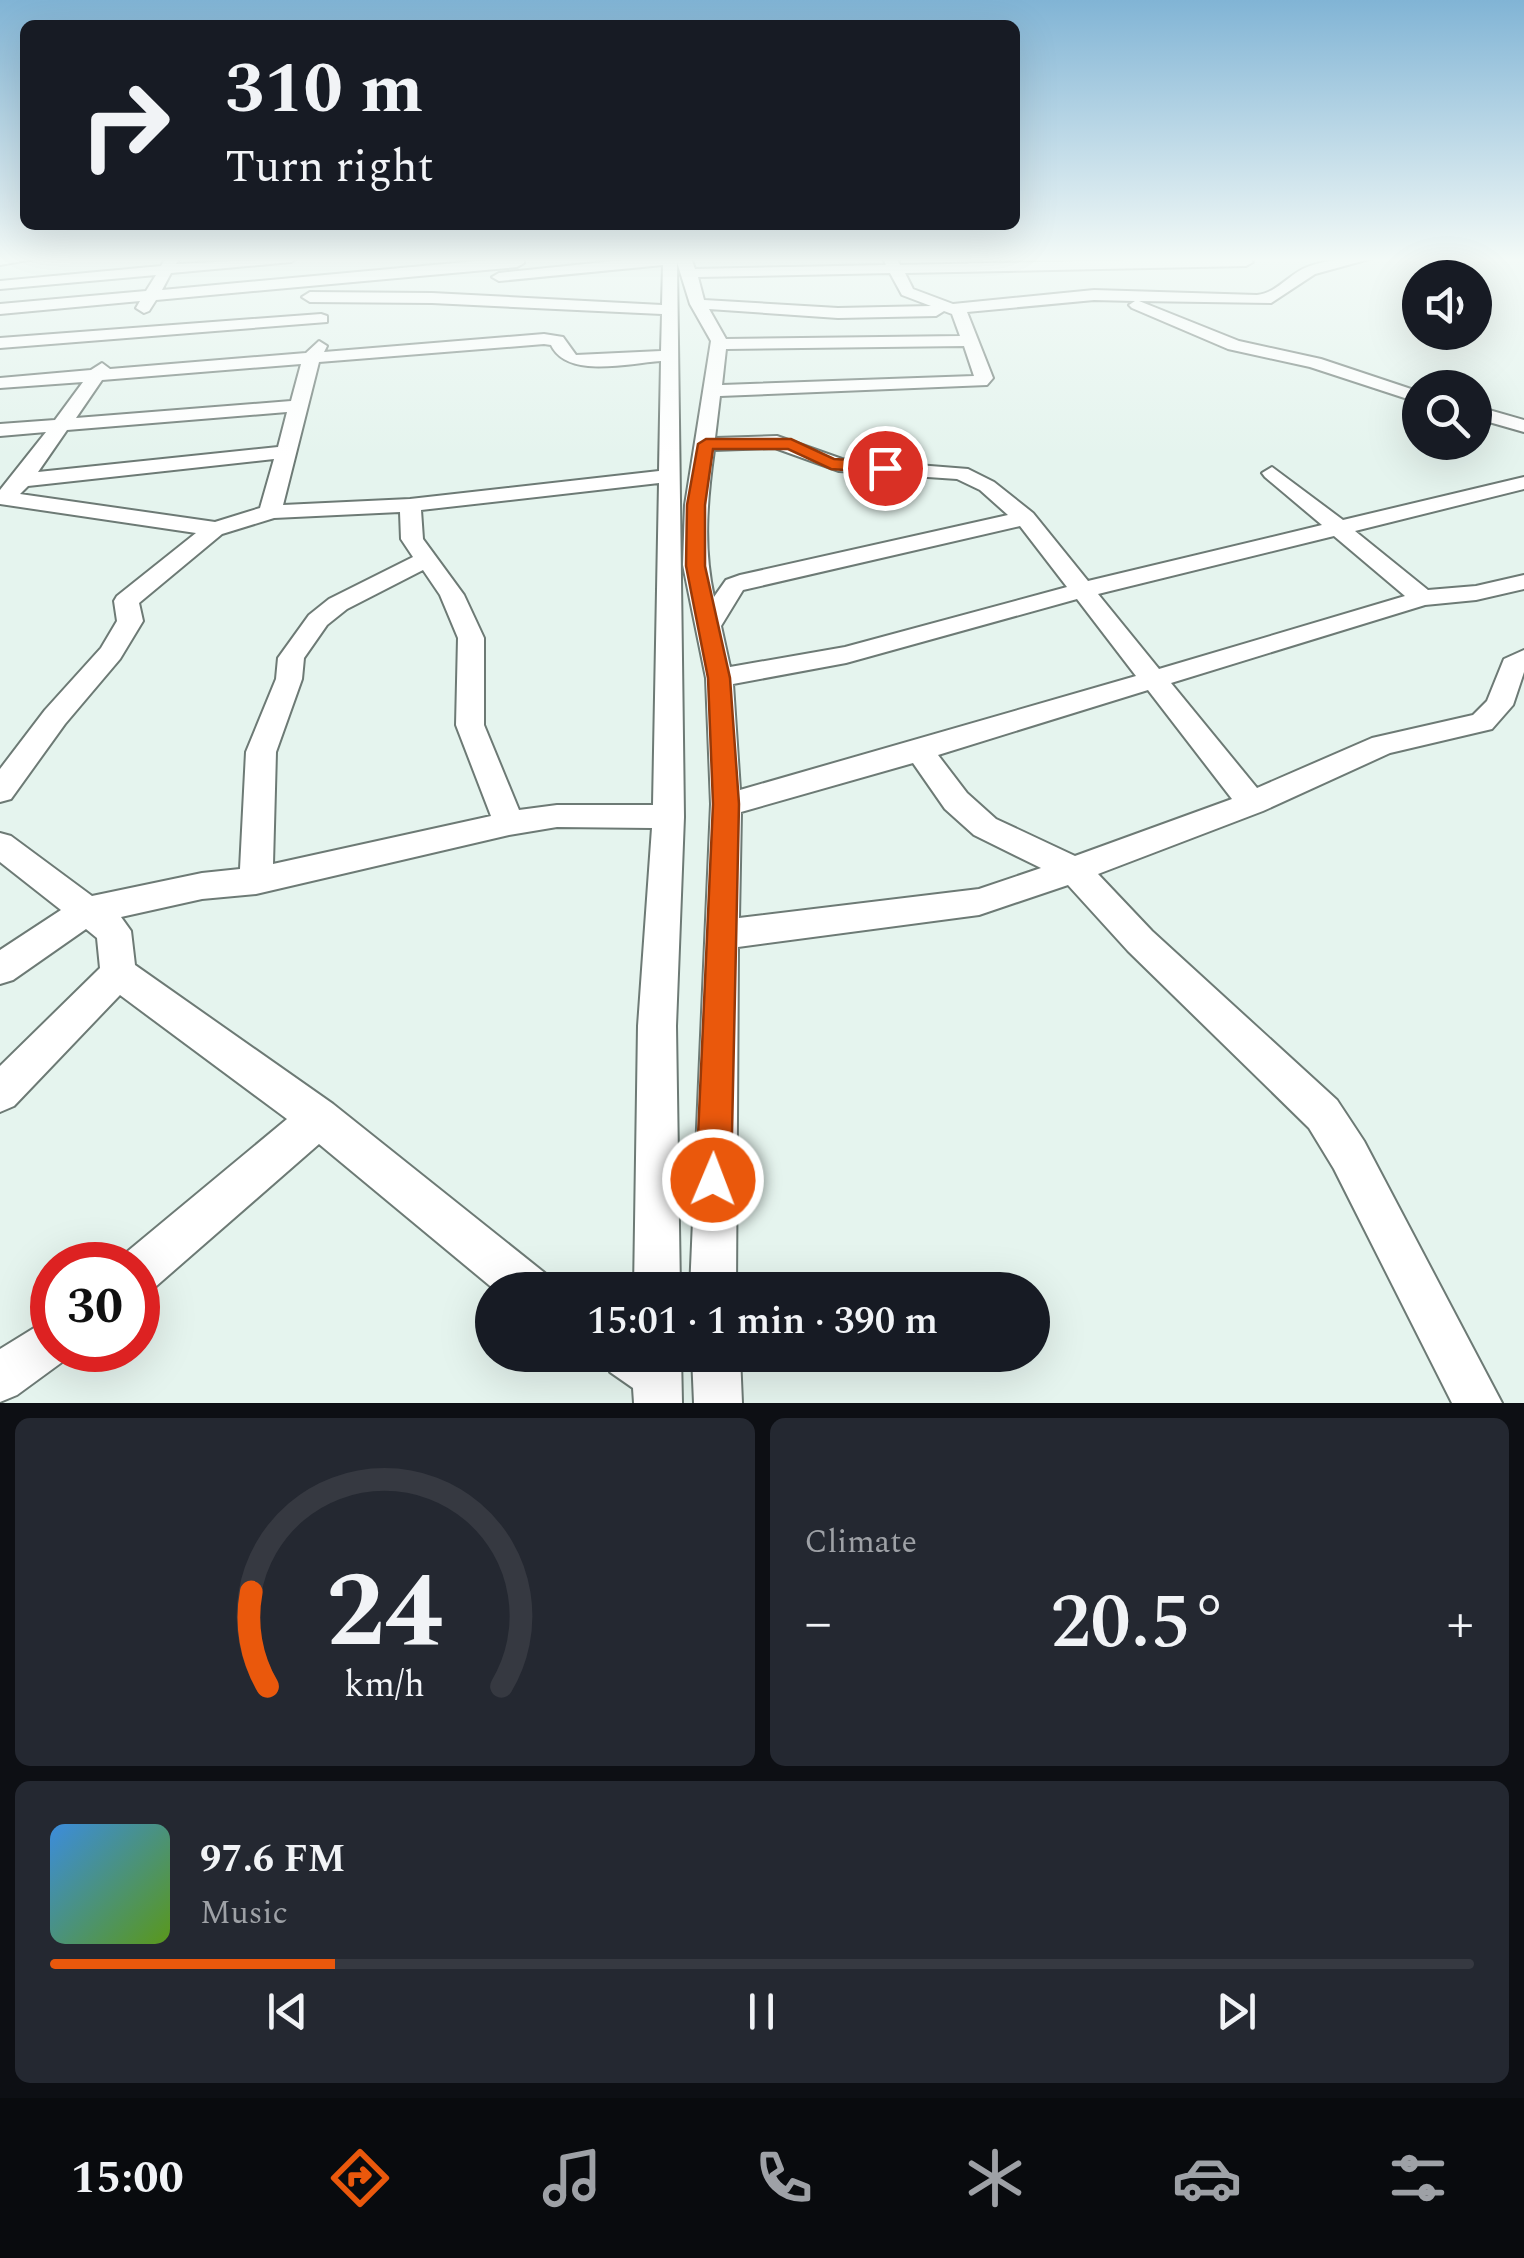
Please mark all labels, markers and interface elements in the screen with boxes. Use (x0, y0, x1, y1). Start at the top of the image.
text: 310 m (225, 37, 423, 143)
icon: right (60, 60, 190, 190)
text: Turn right (225, 133, 434, 202)
map controls (1402, 260, 1492, 460)
button: sound (1402, 260, 1492, 350)
button: search (1402, 370, 1492, 460)
pin (843, 426, 928, 511)
icon: arrive (858, 441, 913, 496)
position arrow (661, 1128, 765, 1232)
speed limit sign: 30 (30, 1242, 160, 1372)
text: 15:01 · 1 min · 390 m (587, 1293, 938, 1351)
text: Climate (805, 1518, 917, 1567)
text: 24 (326, 1534, 443, 1692)
text: 20.5° (1050, 1567, 1228, 1681)
text: − (805, 1582, 832, 1665)
text: + (1446, 1582, 1474, 1665)
text: km/h (345, 1658, 425, 1713)
text: 97.6 FM (200, 1831, 345, 1889)
text: Music (200, 1889, 288, 1938)
icon: previous (260, 1984, 315, 2039)
icon: pause (734, 1984, 789, 2039)
icon: next (1209, 1984, 1264, 2039)
icon: directions (325, 2143, 395, 2213)
icon: music (537, 2143, 607, 2213)
icon: phone (749, 2143, 819, 2213)
icon: climate (960, 2143, 1030, 2213)
icon: car (1172, 2143, 1242, 2213)
icon: filters (1383, 2143, 1453, 2213)
text: 15:00 (71, 2144, 184, 2213)

